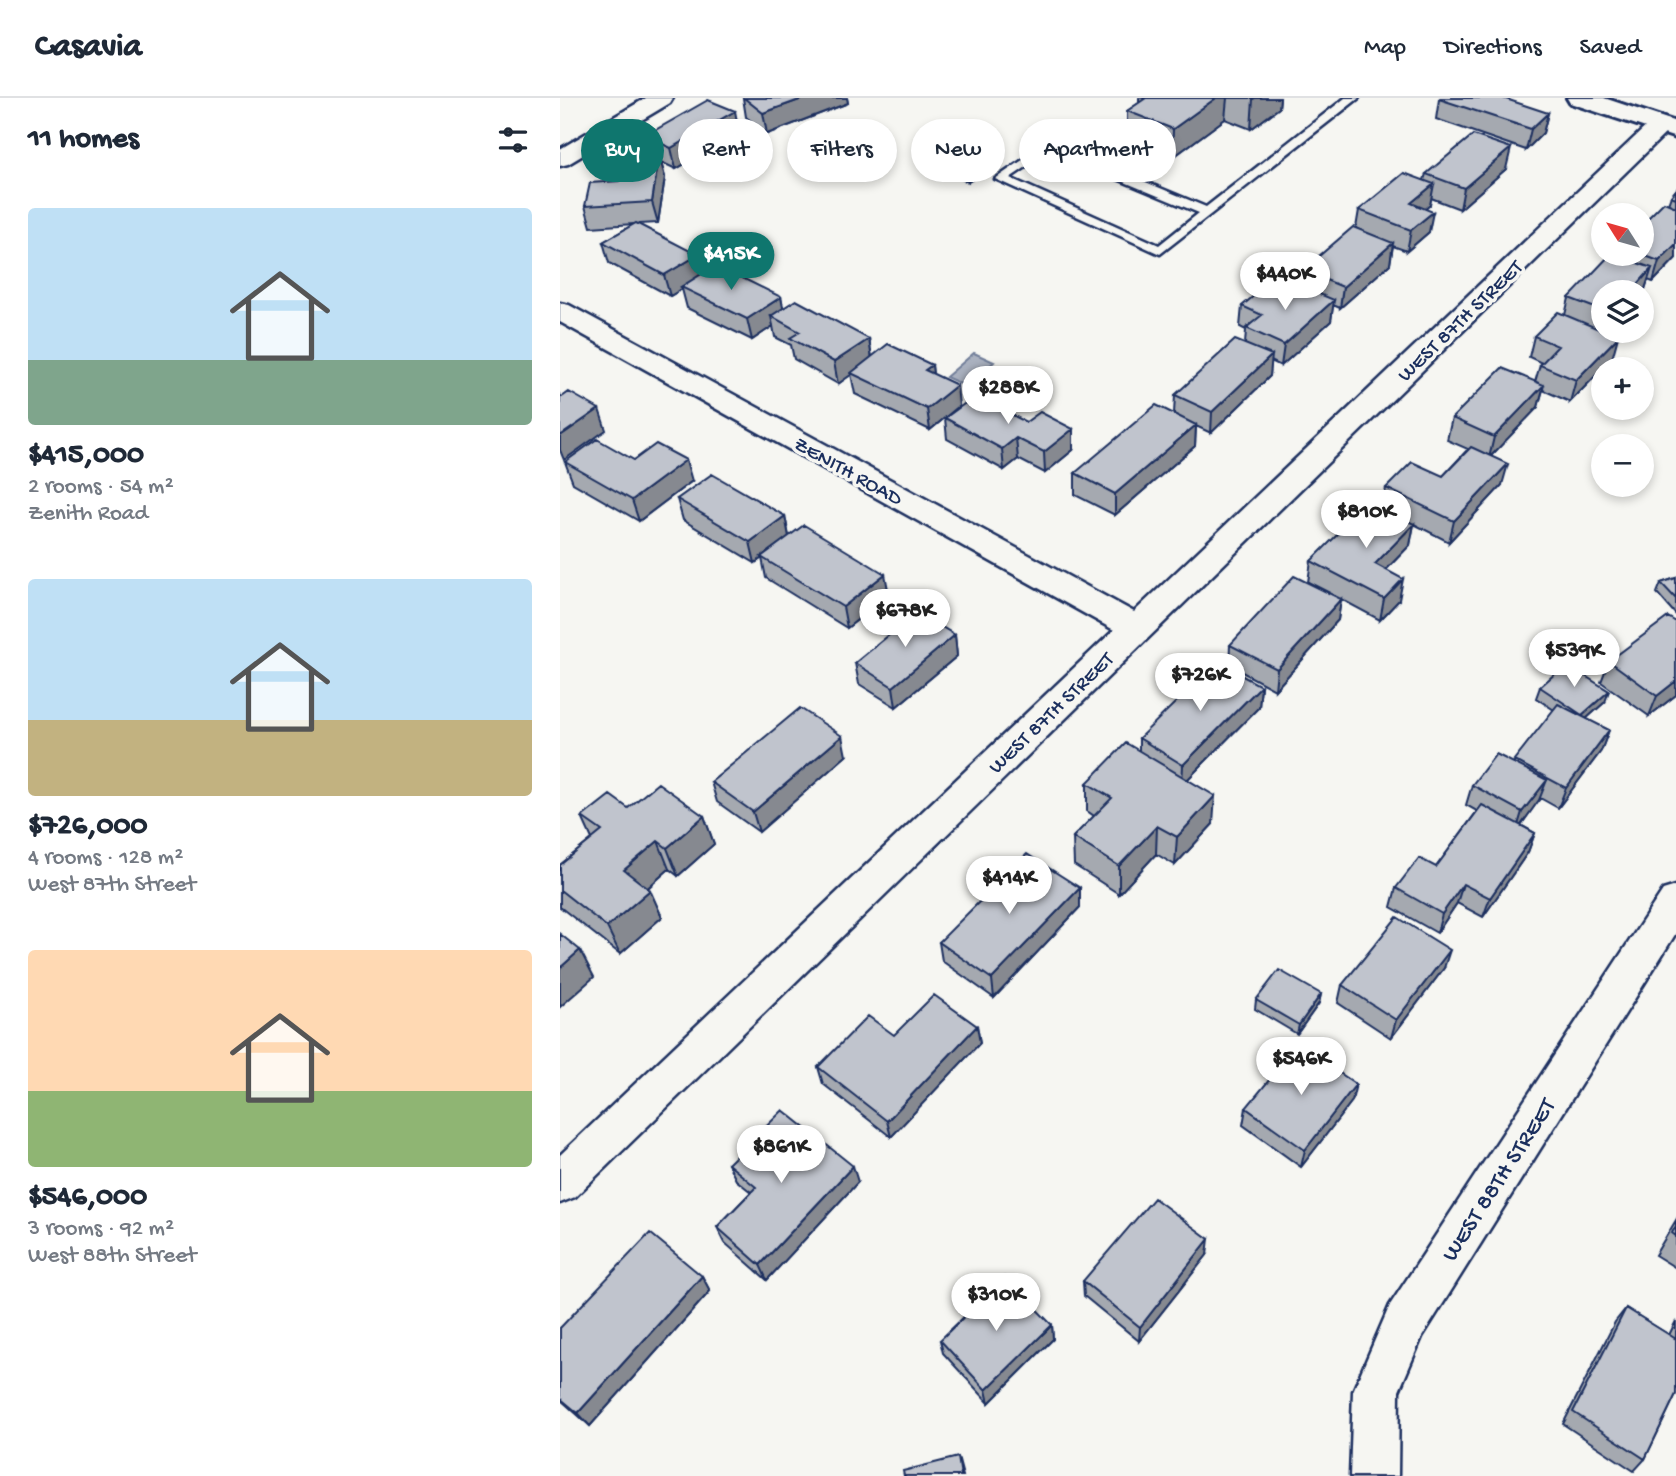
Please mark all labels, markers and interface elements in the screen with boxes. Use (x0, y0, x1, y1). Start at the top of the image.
text: Casavia (35, 29, 142, 67)
text: Map (1364, 34, 1406, 63)
text: Directions (1444, 34, 1542, 63)
text: Saved (1580, 34, 1641, 63)
chip: Buy (581, 119, 664, 182)
chip: Rent (678, 119, 773, 182)
chip: Filters (787, 119, 897, 182)
chip: New (911, 119, 1005, 182)
chip: Apartment (1019, 119, 1176, 182)
icon: filters (494, 121, 532, 159)
text: 11 homes (28, 123, 139, 158)
north arrow (1591, 203, 1654, 266)
map controls (1591, 203, 1654, 497)
pin: $415K (682, 232, 780, 292)
text: $415K (703, 241, 759, 268)
pin: $440K (1236, 252, 1334, 312)
icon: home (217, 253, 343, 379)
street label: WEST 87TH STREET (1394, 256, 1530, 389)
text: $440K (1256, 261, 1314, 288)
button: layers (1591, 280, 1654, 343)
button: + (1591, 357, 1654, 420)
pin: $288K (959, 366, 1057, 426)
text: $288K (978, 375, 1038, 402)
street label: ZENITH ROAD (789, 433, 906, 513)
button: − (1591, 434, 1654, 497)
text: $415,000 (28, 439, 144, 474)
text: 2 rooms · 54 m² (28, 474, 174, 501)
pin: $810K (1317, 490, 1415, 550)
text: $810K (1337, 499, 1395, 526)
text: Zenith Road (28, 501, 148, 528)
pin: $678K (856, 589, 954, 649)
text: $678K (875, 598, 935, 625)
icon: home (217, 624, 343, 750)
pin: $539K (1525, 630, 1623, 689)
text: $539K (1545, 638, 1603, 665)
street label: WEST 87TH STREET (985, 648, 1121, 781)
pin: $726K (1151, 654, 1249, 713)
text: $726K (1171, 662, 1229, 689)
text: $726,000 (28, 810, 148, 845)
text: 4 rooms · 128 m² (28, 845, 183, 872)
pin: $414K (960, 856, 1058, 916)
text: $414K (982, 865, 1036, 892)
text: West 87th Street (28, 872, 196, 899)
icon: home (217, 995, 343, 1121)
pin: $546K (1252, 1038, 1350, 1097)
text: $546K (1272, 1046, 1330, 1073)
street label: WEST 88TH STREET (1436, 1093, 1564, 1268)
pin: $861K (732, 1126, 830, 1185)
text: $861K (753, 1134, 809, 1161)
text: $546,000 (28, 1181, 147, 1216)
text: 3 rooms · 92 m² (28, 1216, 174, 1243)
text: West 88th Street (28, 1243, 196, 1270)
pin: $310K (947, 1274, 1045, 1333)
text: $310K (967, 1282, 1025, 1309)

